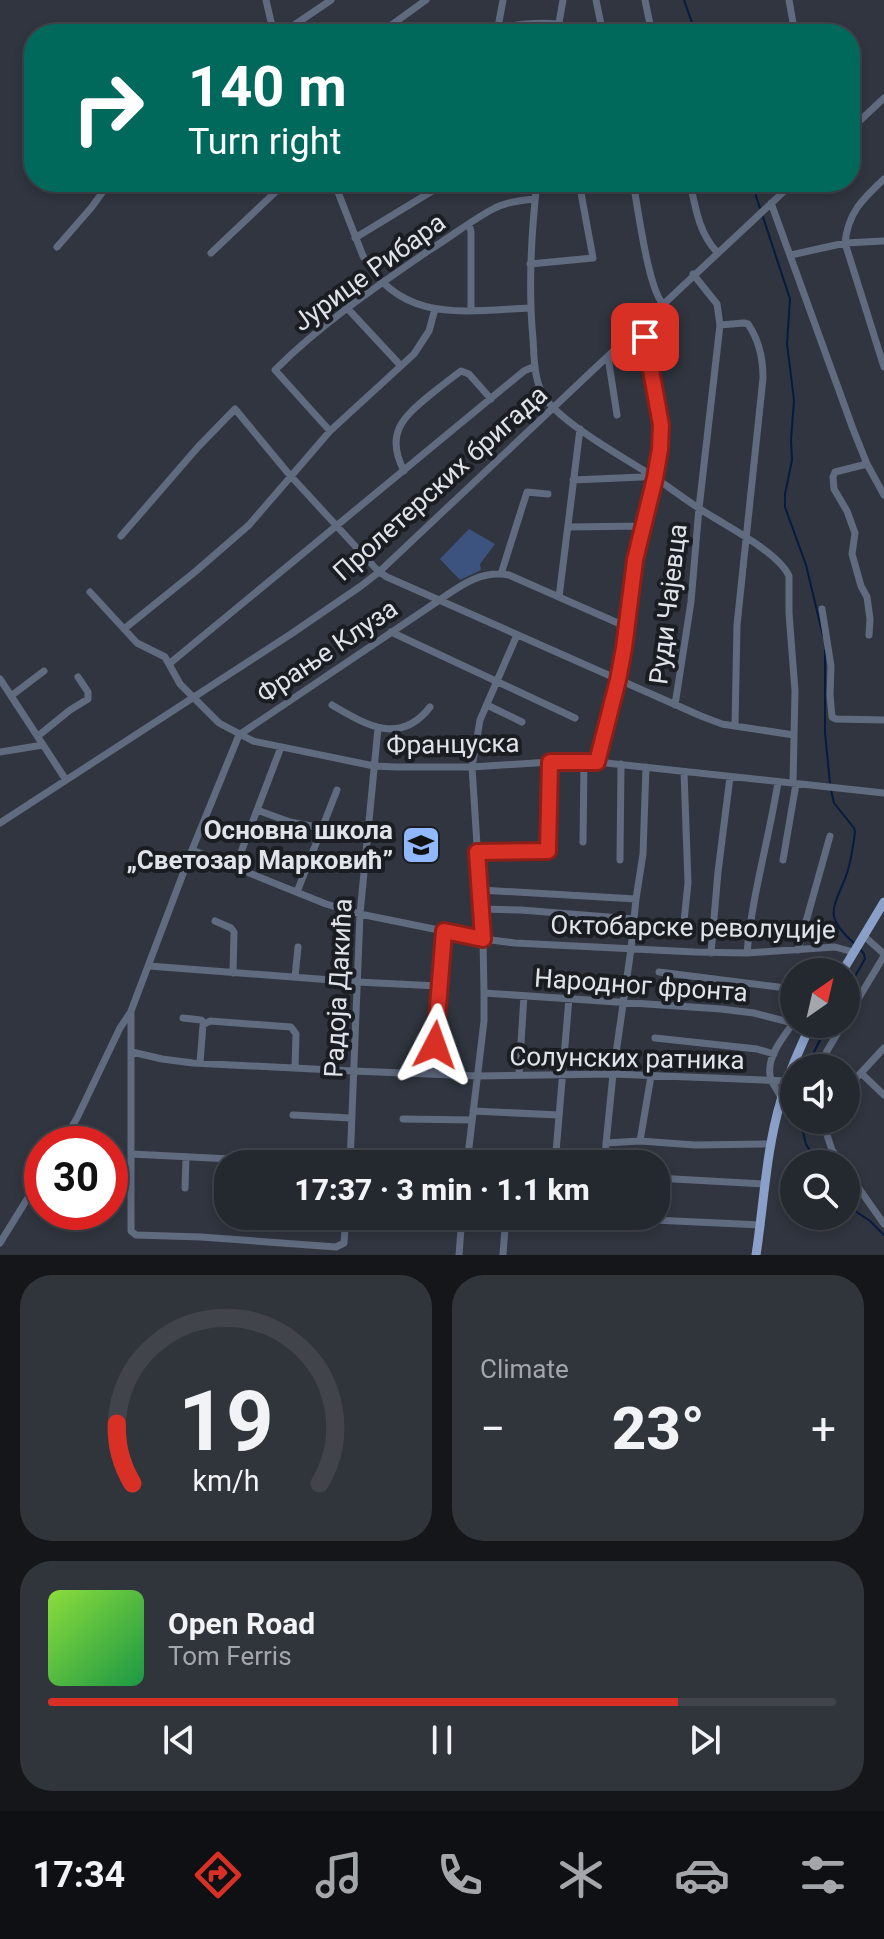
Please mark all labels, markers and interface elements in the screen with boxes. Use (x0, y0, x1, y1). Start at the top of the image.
text: 140 m (188, 54, 347, 120)
icon: right (56, 56, 160, 160)
text: Turn right (188, 121, 341, 163)
street label: Јурице Рибара (287, 207, 451, 337)
pin (611, 303, 679, 371)
icon: arrive (623, 315, 667, 359)
street label: Пролетерских бригада (327, 379, 553, 587)
street label: Руди Чајевца (643, 522, 693, 686)
street label: Фрање Клуза (251, 593, 403, 709)
street label: Француска (386, 728, 520, 760)
place label: Основна школа „Светозар Марковић” (126, 815, 393, 875)
school or university icon: Основна школа „Светозар Марковић” (400, 824, 442, 866)
street label: Радоја Дакића (318, 898, 358, 1078)
street label: Октобарске револуције (550, 910, 836, 944)
north arrow (780, 958, 860, 1038)
map controls (780, 958, 860, 1230)
street label: Народног фронта (533, 963, 749, 1007)
position arrow (393, 1003, 477, 1087)
street label: Солунских ратника (509, 1041, 745, 1075)
button: sound (780, 1054, 860, 1134)
speed limit sign: 30 (24, 1126, 128, 1230)
button: search (780, 1150, 860, 1230)
text: 17:37 · 3 min · 1.1 km (294, 1172, 590, 1207)
text: Climate (480, 1354, 569, 1384)
text: 19 (178, 1373, 274, 1470)
text: 23° (612, 1393, 705, 1464)
text: − (480, 1403, 505, 1455)
text: + (811, 1403, 836, 1455)
text: km/h (192, 1464, 260, 1498)
text: Open Road (168, 1606, 315, 1641)
text: Tom Ferris (168, 1641, 292, 1671)
icon: previous (157, 1718, 201, 1762)
icon: pause (420, 1718, 464, 1762)
icon: next (683, 1718, 727, 1762)
icon: directions (190, 1847, 246, 1903)
icon: music (311, 1847, 367, 1903)
icon: phone (432, 1847, 488, 1903)
icon: climate (553, 1847, 609, 1903)
icon: car (674, 1847, 730, 1903)
icon: filters (795, 1847, 851, 1903)
text: 17:34 (33, 1854, 125, 1896)

